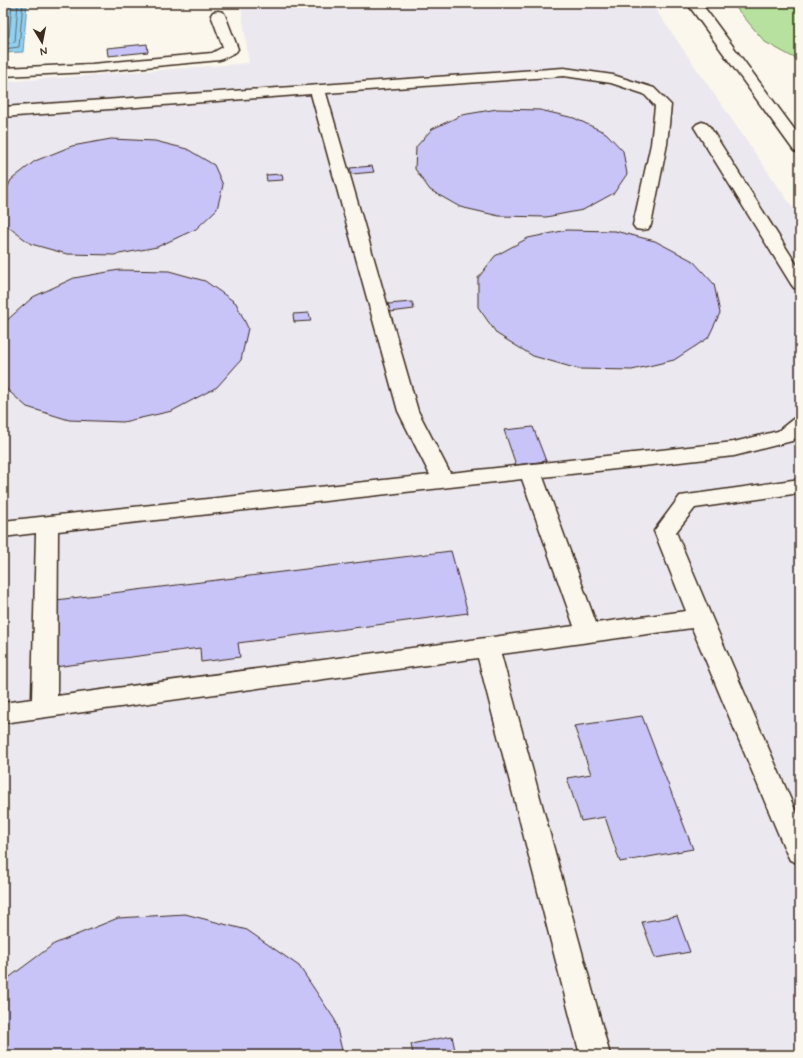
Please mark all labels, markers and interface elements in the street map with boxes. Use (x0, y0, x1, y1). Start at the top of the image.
north arrow (22, 22, 62, 62)
text: N (39, 43, 48, 58)

